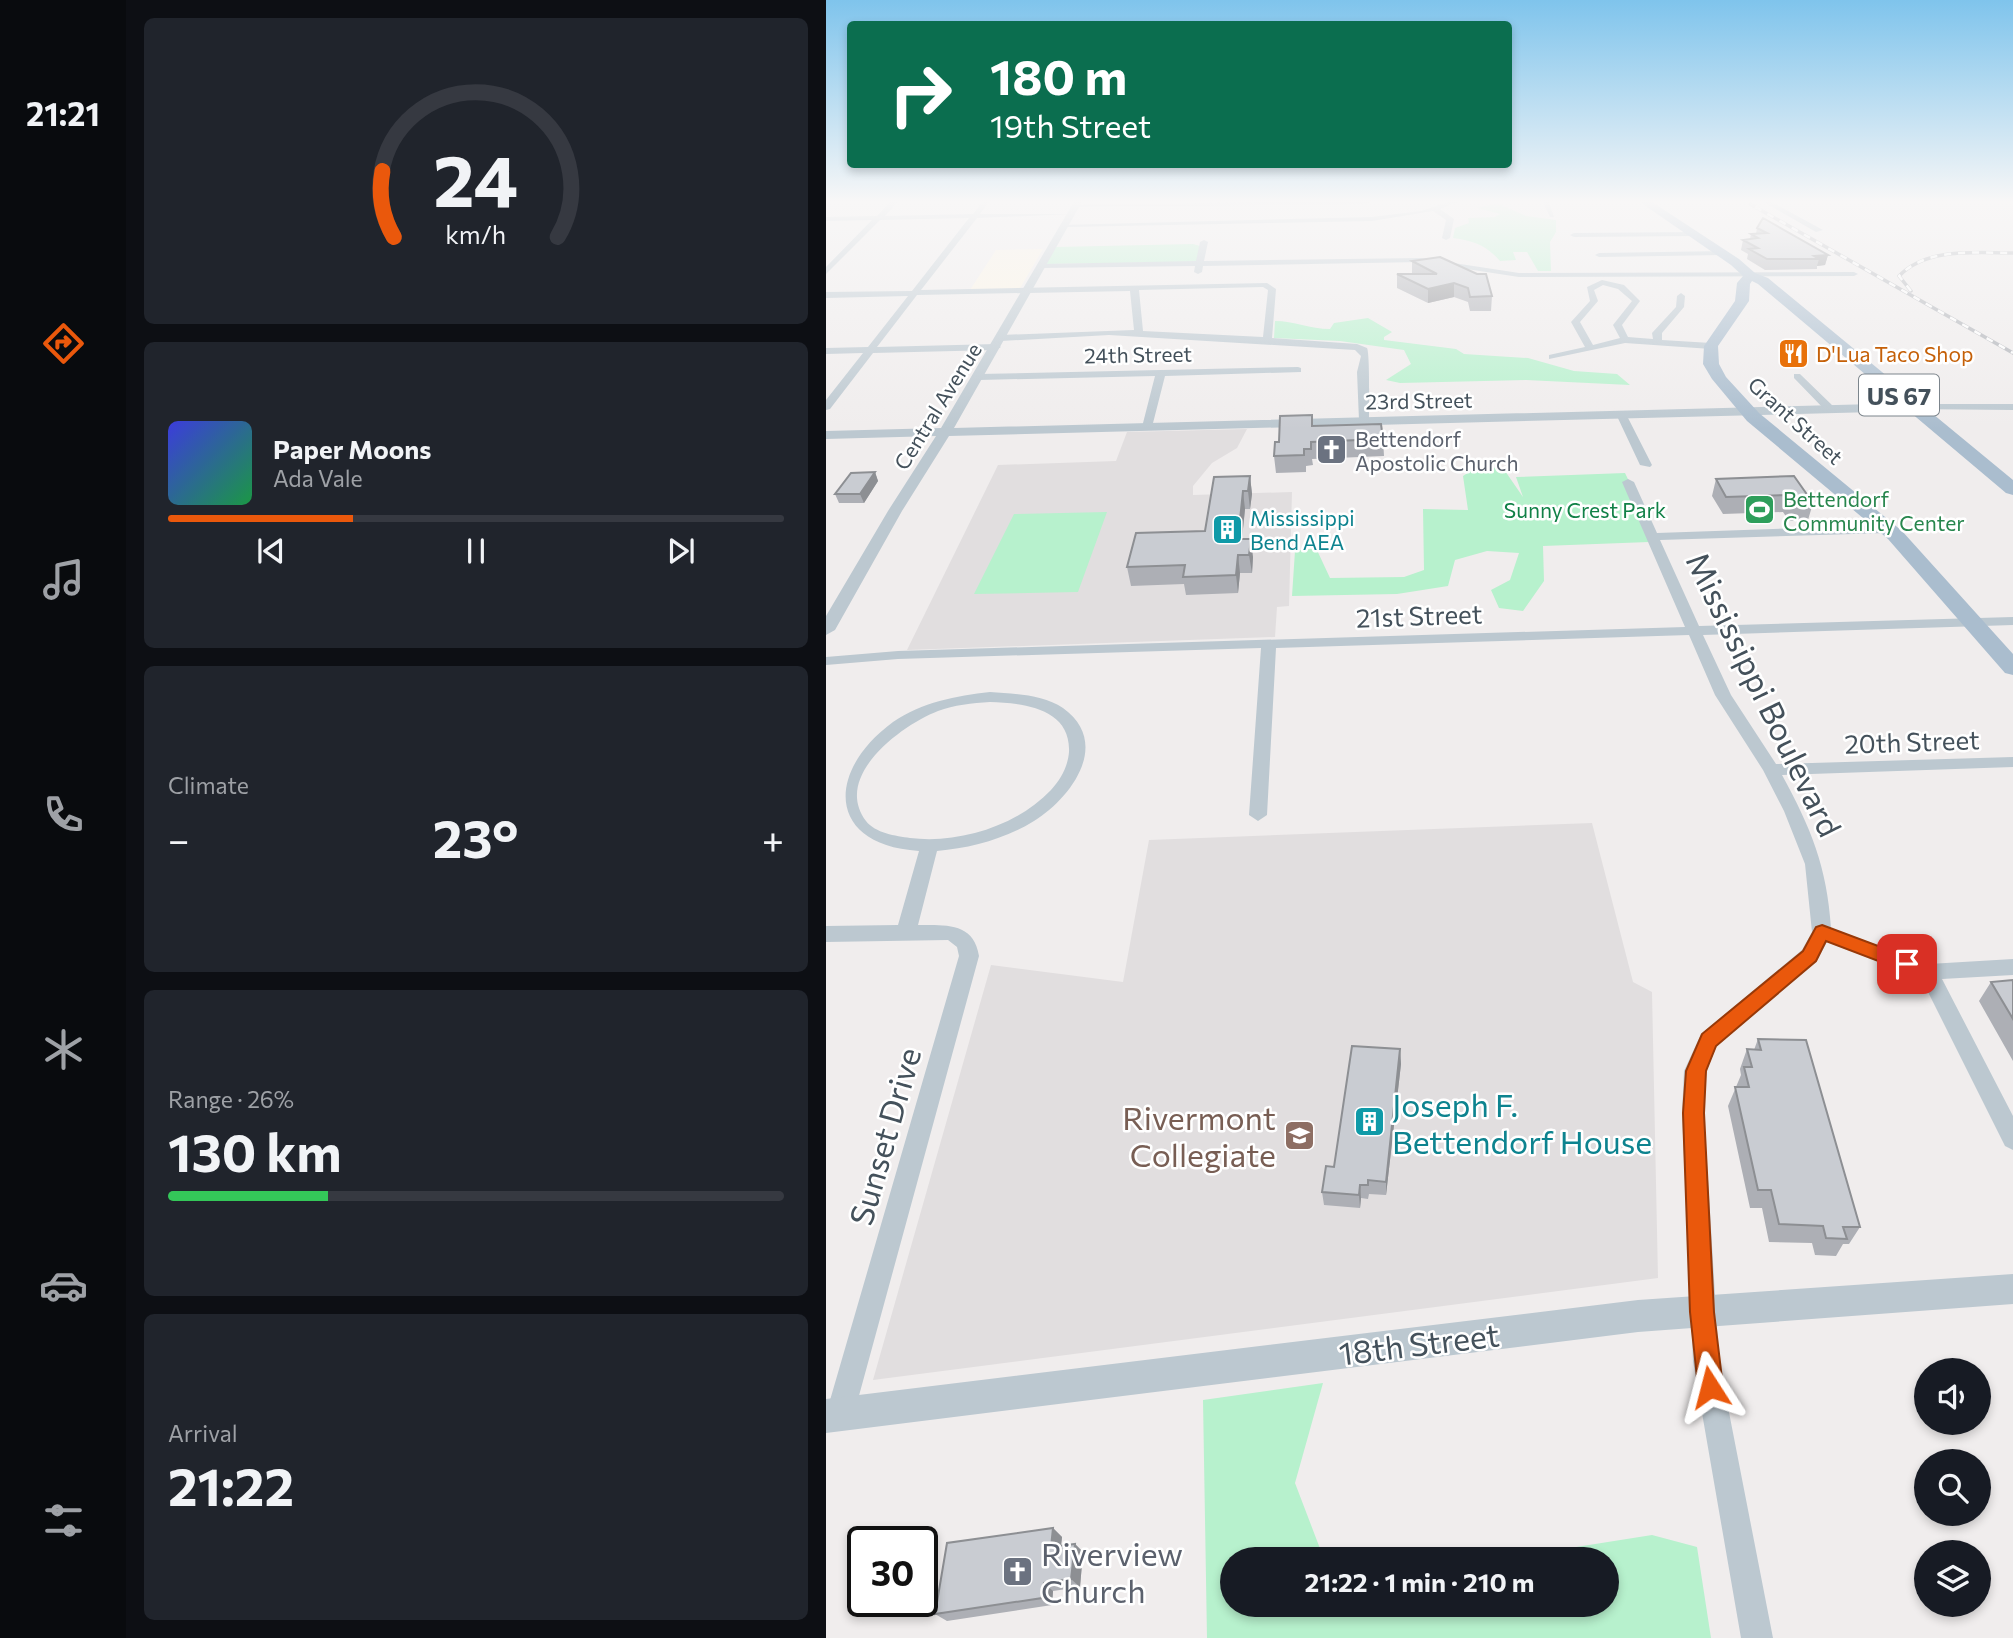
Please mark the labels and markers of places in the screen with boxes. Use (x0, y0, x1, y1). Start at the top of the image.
restaurant icon: D'Lua Taco Shop (1776, 336, 1810, 370)
place label: D'Lua Taco Shop (1816, 341, 1973, 366)
place label: Bettendorf Apostolic Church (1355, 426, 1518, 475)
church icon: Bettendorf Apostolic Church (1315, 433, 1349, 467)
place label: Bettendorf Community Center (1783, 486, 1965, 535)
sports icon: Bettendorf Community Center (1743, 493, 1777, 527)
place label: Mississippi Bend AEA (1250, 505, 1355, 554)
building icon: Mississippi Bend AEA (1210, 512, 1244, 546)
pin (1877, 934, 1937, 994)
place label: Joseph F. Bettendorf House (1392, 1084, 1652, 1161)
place label: Rivermont Collegiate (1122, 1097, 1276, 1174)
building icon: Joseph F. Bettendorf House (1352, 1105, 1386, 1139)
school or university icon: Rivermont Collegiate (1282, 1118, 1316, 1152)
place label: Riverview Church (1041, 1533, 1183, 1610)
church icon: Riverview Church (1001, 1554, 1035, 1588)

